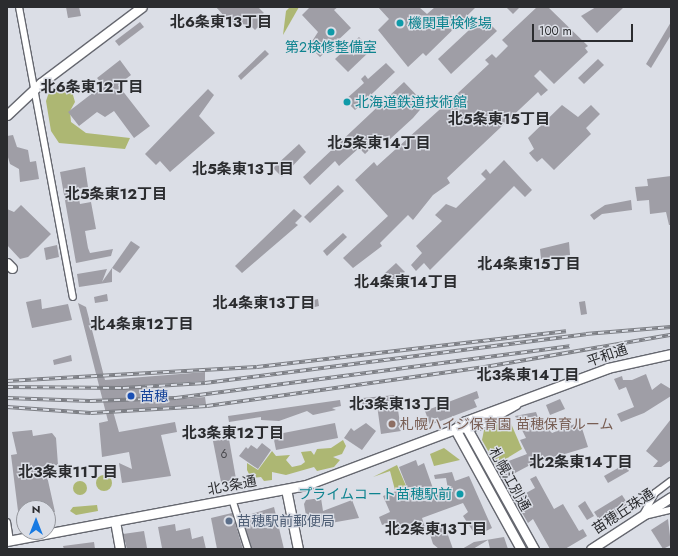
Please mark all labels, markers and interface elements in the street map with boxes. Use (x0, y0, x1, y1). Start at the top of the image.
district label: 北6条東13丁目 (170, 14, 272, 32)
place label: 機関車検修場 (408, 15, 492, 31)
scale bar (534, 16, 635, 42)
marker: 機関車検修場 (395, 18, 405, 28)
text: 100 m (539, 22, 572, 40)
marker: 第2検修整備室 (326, 27, 336, 37)
place label: 第2検修整備室 (285, 39, 377, 55)
district label: 北6条東12丁目 (41, 79, 143, 97)
place label: 北海道鉄道技術館 (355, 94, 467, 110)
marker: 北海道鉄道技術館 (342, 97, 352, 107)
district label: 北5条東15丁目 (448, 111, 550, 129)
district label: 北5条東14丁目 (328, 135, 430, 153)
district label: 北5条東13丁目 (192, 161, 294, 179)
district label: 北5条東12丁目 (65, 186, 167, 204)
district label: 北4条東15丁目 (478, 256, 580, 274)
district label: 北4条東14丁目 (354, 274, 458, 292)
district label: 北4条東13丁目 (213, 295, 315, 313)
district label: 北4条東12丁目 (91, 316, 193, 334)
street label: 平和通 (584, 340, 630, 370)
district label: 北3条東14丁目 (477, 367, 579, 385)
place label: 苗穂 (140, 388, 168, 404)
marker: 苗穂 (125, 390, 137, 402)
district label: 北3条東13丁目 (349, 396, 451, 414)
place label: 札幌ハイジ保育園 苗穂保育ルーム (400, 416, 614, 432)
marker: 札幌ハイジ保育園 苗穂保育ルーム (387, 419, 397, 429)
district label: 北3条東12丁目 (182, 425, 284, 443)
street label: 札幌江別通 (486, 444, 534, 514)
house number: 6 (221, 448, 227, 462)
district label: 北2条東14丁目 (530, 454, 632, 472)
district label: 北3条東11丁目 (18, 464, 118, 482)
street label: 北3条通 (206, 472, 258, 498)
street label: 苗穂丘珠通 (589, 485, 657, 537)
place label: プライムコート苗穂駅前 (298, 486, 452, 502)
marker: プライムコート苗穂駅前 (455, 489, 465, 499)
north arrow (16, 500, 56, 540)
text: N (32, 501, 40, 517)
place label: 苗穂駅前郵便局 (237, 513, 335, 529)
marker: 苗穂駅前郵便局 (224, 516, 234, 526)
district label: 北2条東13丁目 (385, 521, 487, 539)

